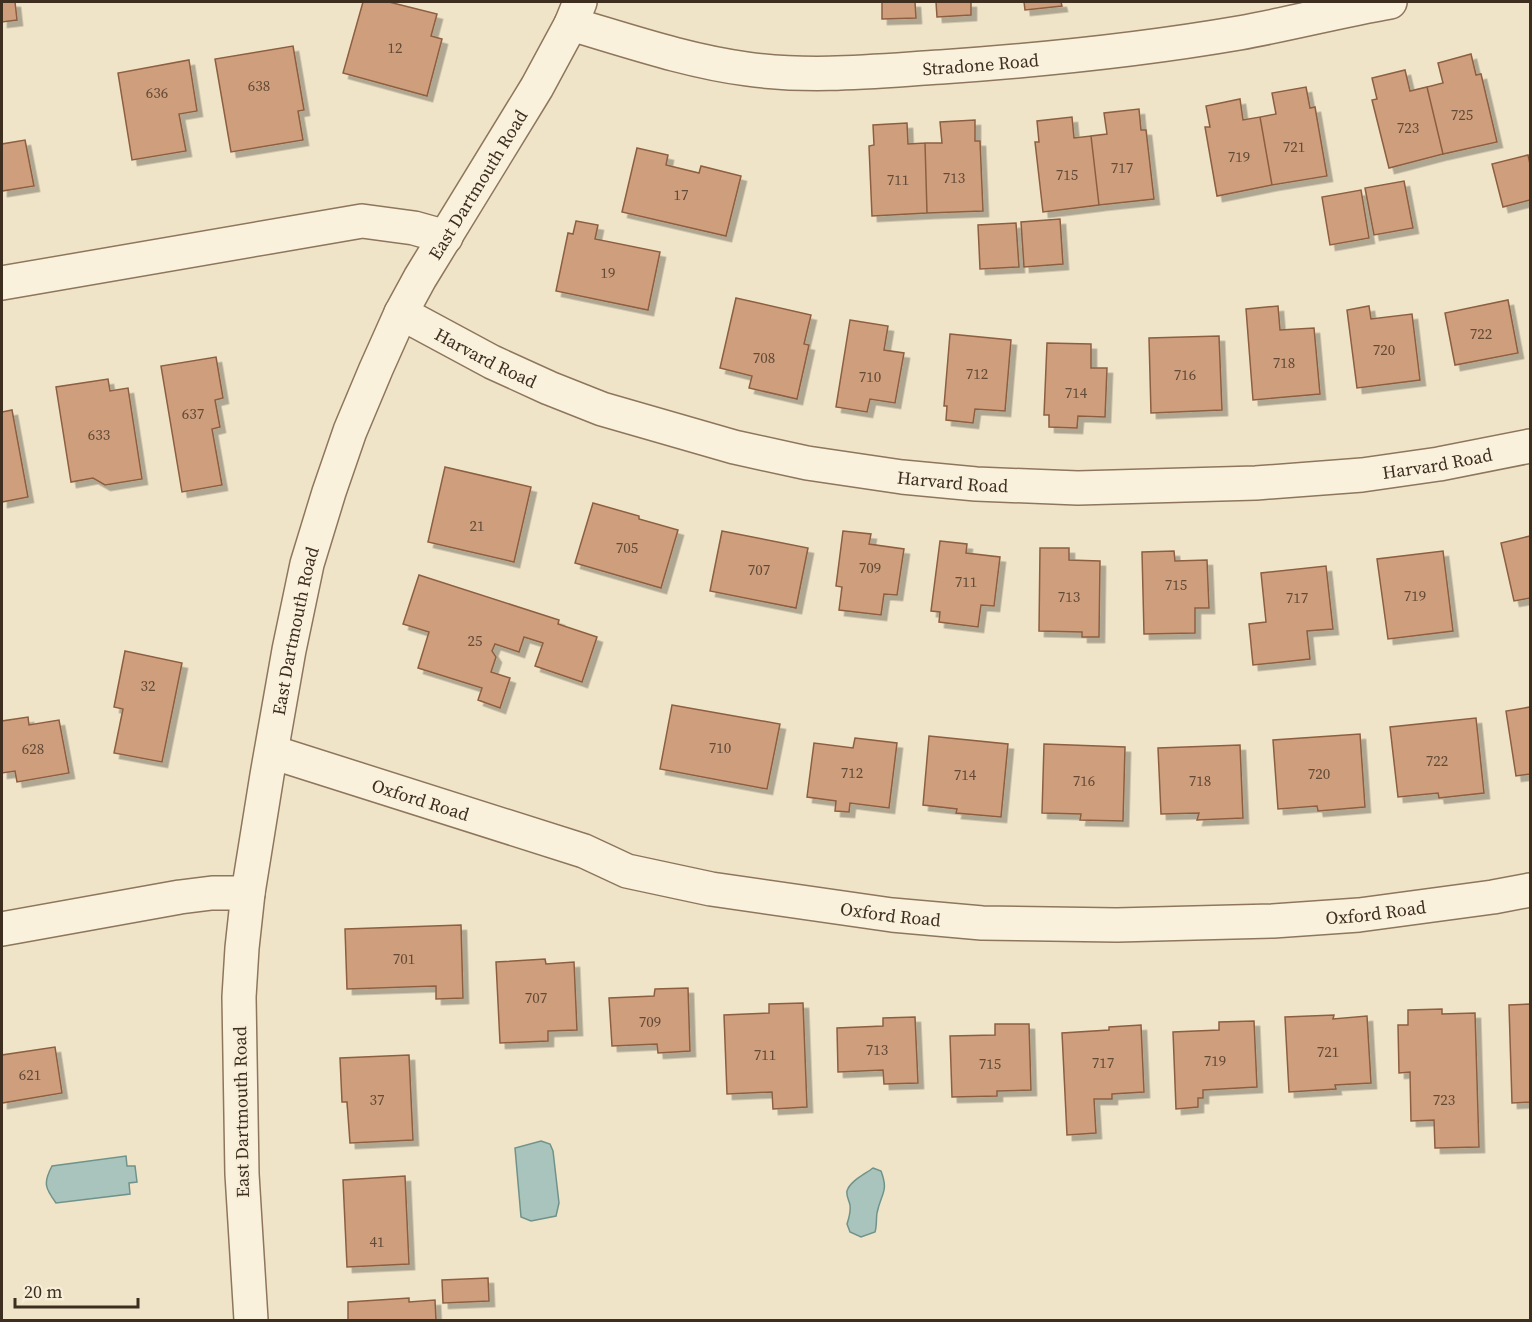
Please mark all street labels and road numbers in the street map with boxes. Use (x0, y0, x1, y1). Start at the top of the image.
street label: Stradone Road (922, 47, 1040, 81)
street label: East Dartmouth Road (422, 105, 533, 264)
street label: Harvard Road (431, 321, 541, 393)
street label: Harvard Road (1380, 441, 1494, 484)
street label: Harvard Road (896, 464, 1009, 498)
street label: East Dartmouth Road (265, 543, 324, 717)
street label: Oxford Road (369, 772, 473, 826)
street label: Oxford Road (1325, 894, 1427, 930)
street label: Oxford Road (839, 895, 942, 932)
street label: East Dartmouth Road (227, 1026, 255, 1198)

